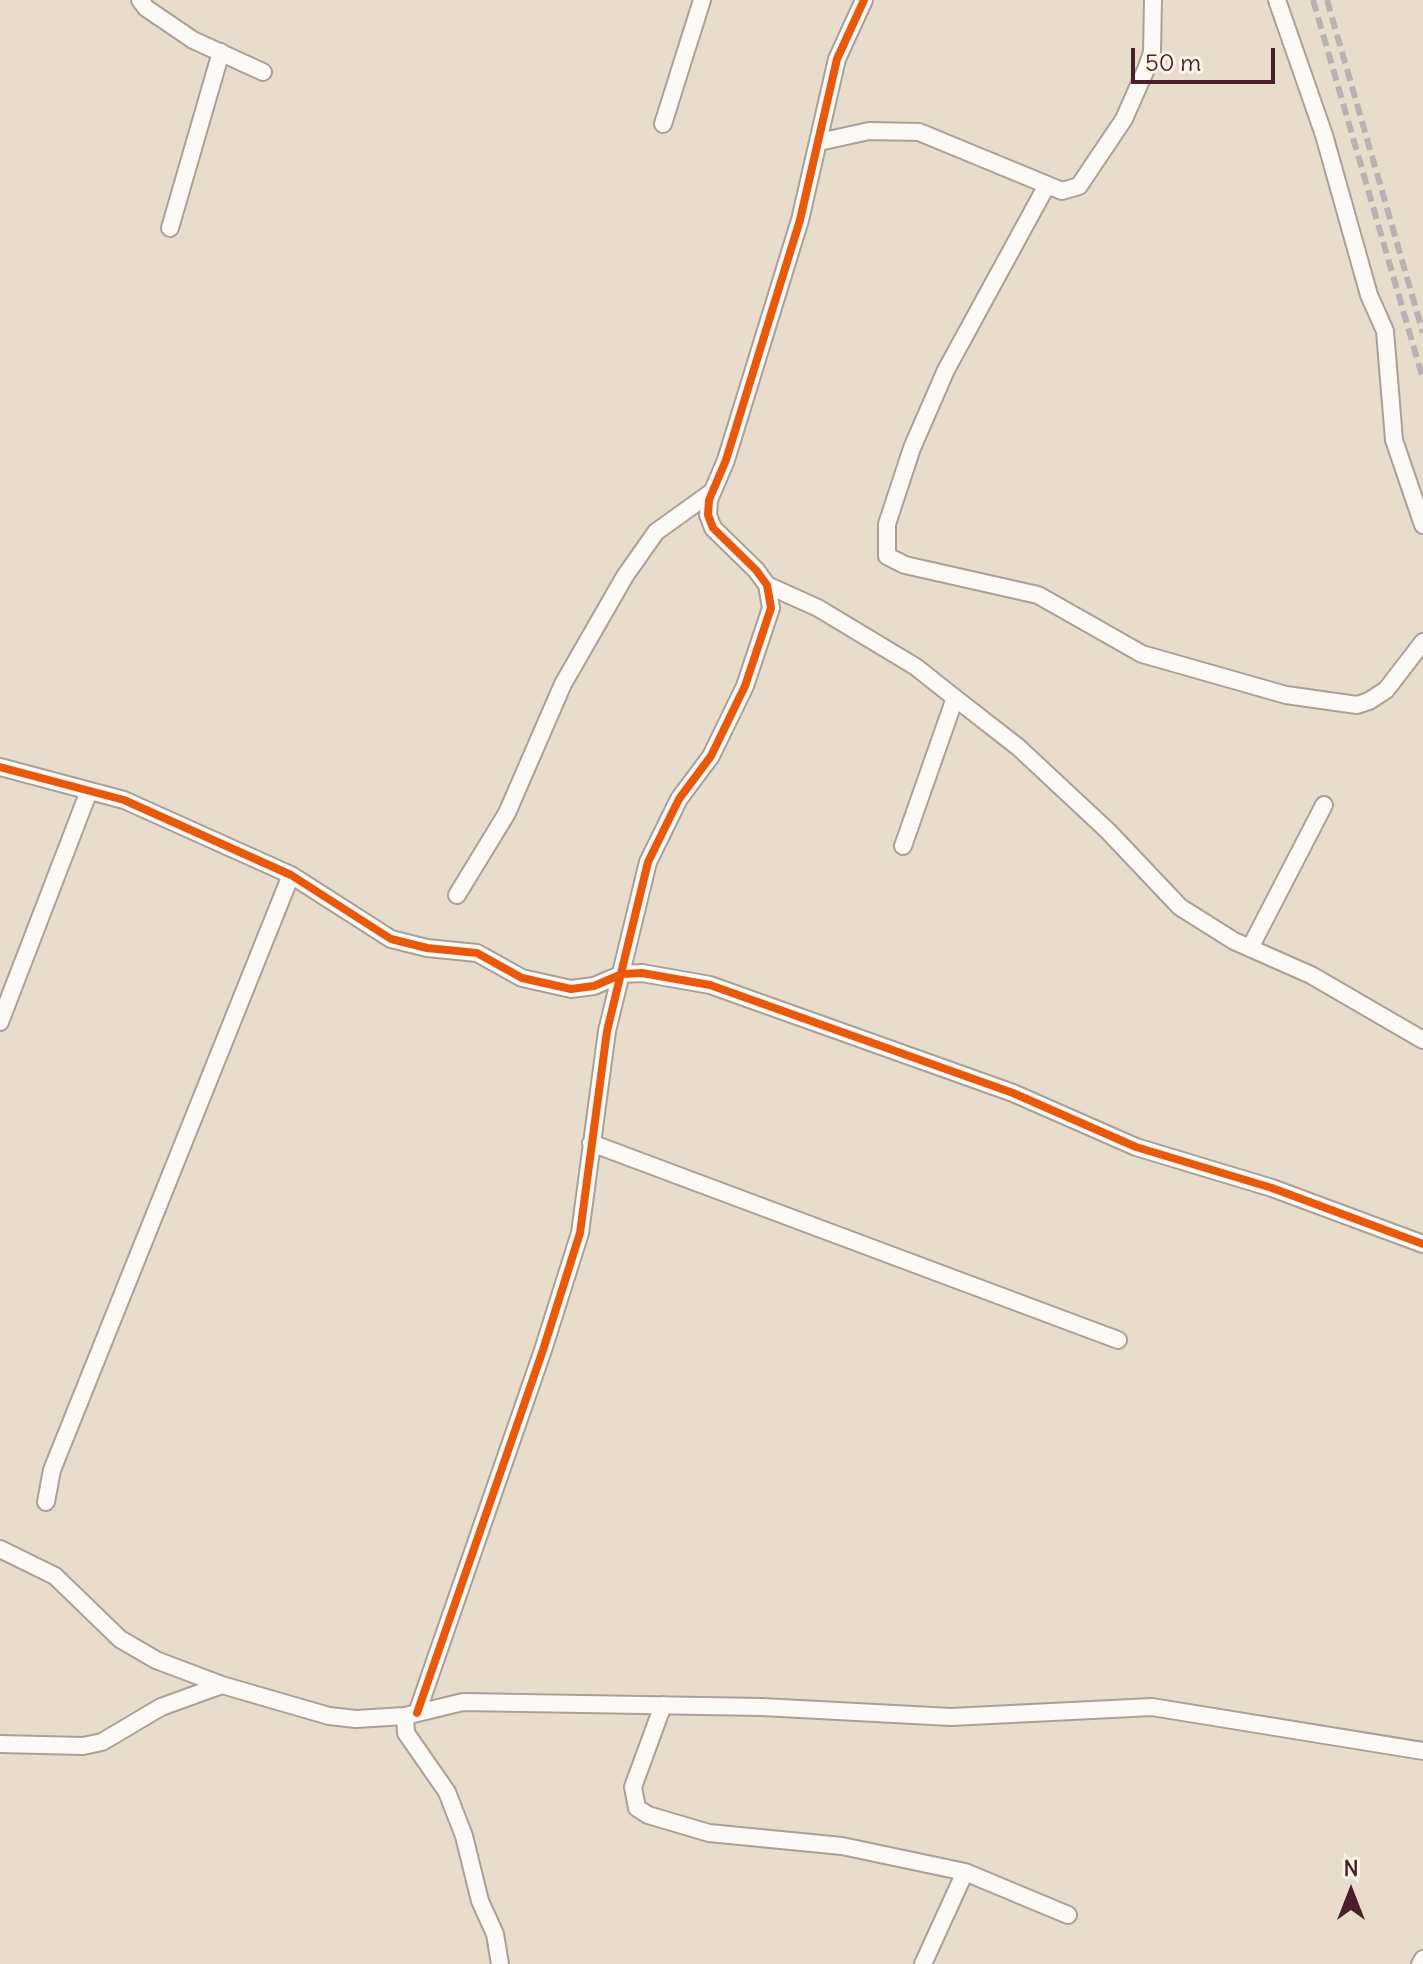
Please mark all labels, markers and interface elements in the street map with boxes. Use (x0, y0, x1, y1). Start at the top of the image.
scale bar (1135, 32, 1279, 82)
text: 50 m (1145, 47, 1201, 77)
north arrow (1311, 1852, 1391, 1932)
text: N (1343, 1854, 1359, 1882)

